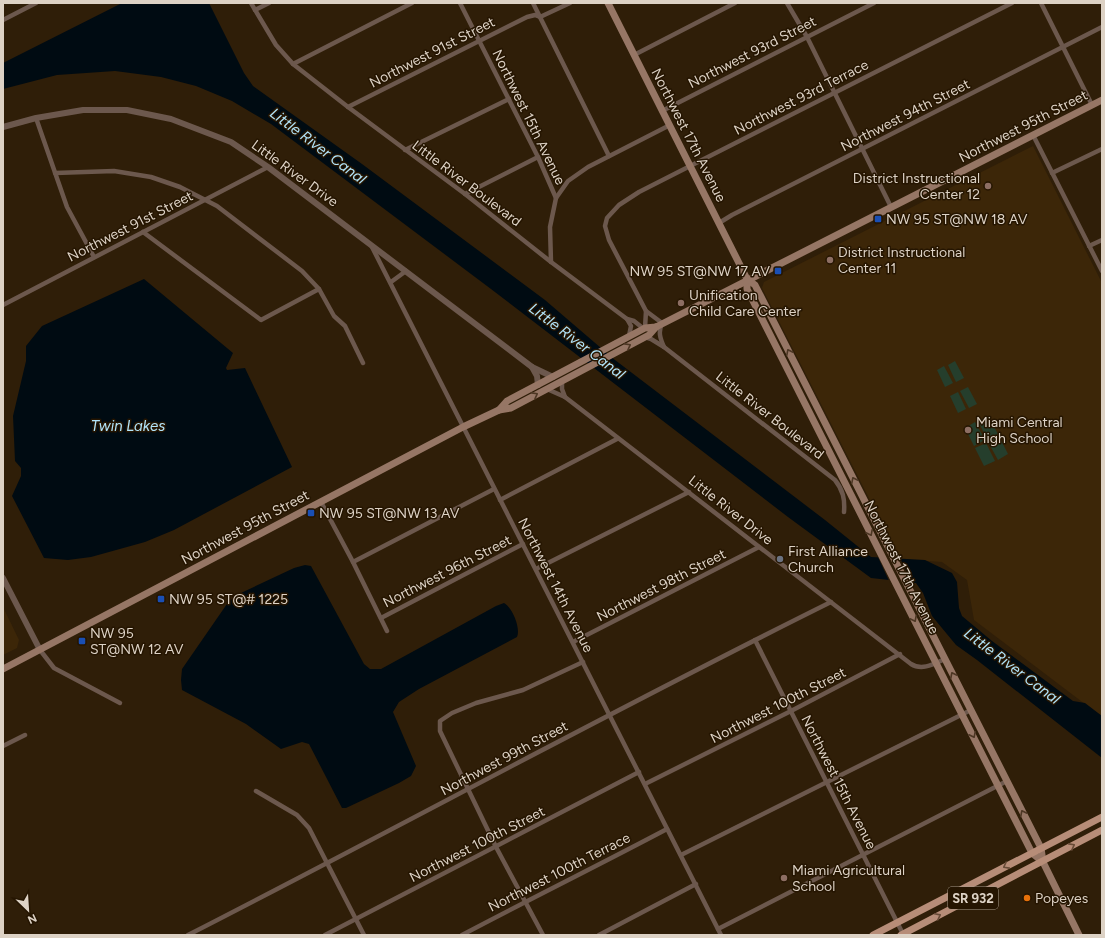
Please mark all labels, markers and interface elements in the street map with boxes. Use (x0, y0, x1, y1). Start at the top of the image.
street label: Northwest 91st Street (367, 13, 498, 91)
street label: Northwest 93rd Street (685, 13, 819, 92)
street label: Northwest 15th Avenue (488, 47, 569, 188)
street label: Northwest 93rd Terrace (731, 56, 872, 139)
street label: Northwest 17th Avenue (647, 66, 730, 205)
street label: Northwest 94th Street (838, 75, 973, 155)
street label: Northwest 95th Street (956, 87, 1090, 166)
water label: Little River Canal (266, 104, 370, 188)
street label: Little River Drive (248, 136, 341, 211)
street label: Little River Boulevard (409, 137, 525, 230)
place label: District Instructional Center 12 (853, 170, 980, 203)
marker: District Instructional Center 12 (983, 181, 993, 191)
street label: Northwest 91st Street (65, 187, 196, 265)
place label: NW 95 ST@NW 18 AV (886, 211, 1028, 228)
marker: NW 95 ST@NW 18 AV (873, 214, 883, 224)
place label: District Instructional Center 11 (838, 244, 965, 277)
marker: District Instructional Center 11 (825, 255, 835, 265)
place label: NW 95 ST@NW 17 AV (630, 263, 770, 280)
marker: NW 95 ST@NW 17 AV (773, 266, 783, 276)
place label: Unification Child Care Center (689, 287, 801, 320)
marker: Unification Child Care Center (676, 298, 686, 308)
water label: Little River Canal (525, 299, 629, 383)
one-way arrow (624, 343, 632, 351)
one-way arrow (786, 348, 794, 356)
street label: Little River Boulevard (712, 368, 827, 463)
one-way arrow (531, 392, 538, 400)
place label: Miami Central High School (976, 414, 1063, 447)
water label: Twin Lakes (91, 417, 165, 435)
marker: Miami Central High School (963, 425, 973, 435)
street label: Little River Drive (685, 472, 777, 549)
one-way arrow (851, 477, 859, 485)
street label: Northwest 95th Street (178, 487, 312, 568)
street label: Northwest 17th Avenue (860, 498, 943, 637)
place label: NW 95 ST@NW 13 AV (319, 505, 460, 522)
marker: NW 95 ST@NW 13 AV (306, 508, 316, 518)
street label: Northwest 14th Avenue (514, 515, 597, 656)
one-way arrow (866, 529, 873, 536)
street label: Northwest 96th Street (380, 532, 514, 611)
place label: First Alliance Church (788, 543, 868, 576)
street label: Northwest 98th Street (594, 545, 729, 625)
marker: First Alliance Church (775, 554, 785, 564)
place label: NW 95 ST@# 1225 (169, 591, 288, 608)
marker: NW 95 ST@# 1225 (156, 594, 166, 604)
one-way arrow (909, 615, 917, 622)
water label: Little River Canal (960, 624, 1064, 708)
place label: NW 95 ST@NW 12 AV (90, 625, 184, 658)
marker: NW 95 ST@NW 12 AV (77, 636, 87, 646)
street label: Northwest 100th Street (708, 664, 849, 747)
one-way arrow (950, 672, 958, 679)
street label: Northwest 15th Avenue (797, 712, 880, 852)
street label: Northwest 99th Street (438, 718, 571, 799)
one-way arrow (968, 731, 975, 738)
street label: Northwest 100th Street (407, 803, 548, 886)
one-way arrow (1020, 810, 1028, 817)
street label: Northwest 100th Terrace (485, 829, 633, 916)
one-way arrow (1068, 843, 1076, 851)
one-way arrow (1003, 861, 1011, 868)
place label: Miami Agricultural School (792, 862, 905, 895)
marker: Miami Agricultural School (779, 873, 789, 883)
road number: SR 932 (948, 887, 998, 909)
north arrow (8, 890, 48, 930)
place label: Popeyes (1035, 890, 1088, 907)
marker: Popeyes (1022, 893, 1032, 903)
text: N (25, 911, 39, 926)
one-way arrow (934, 913, 941, 921)

